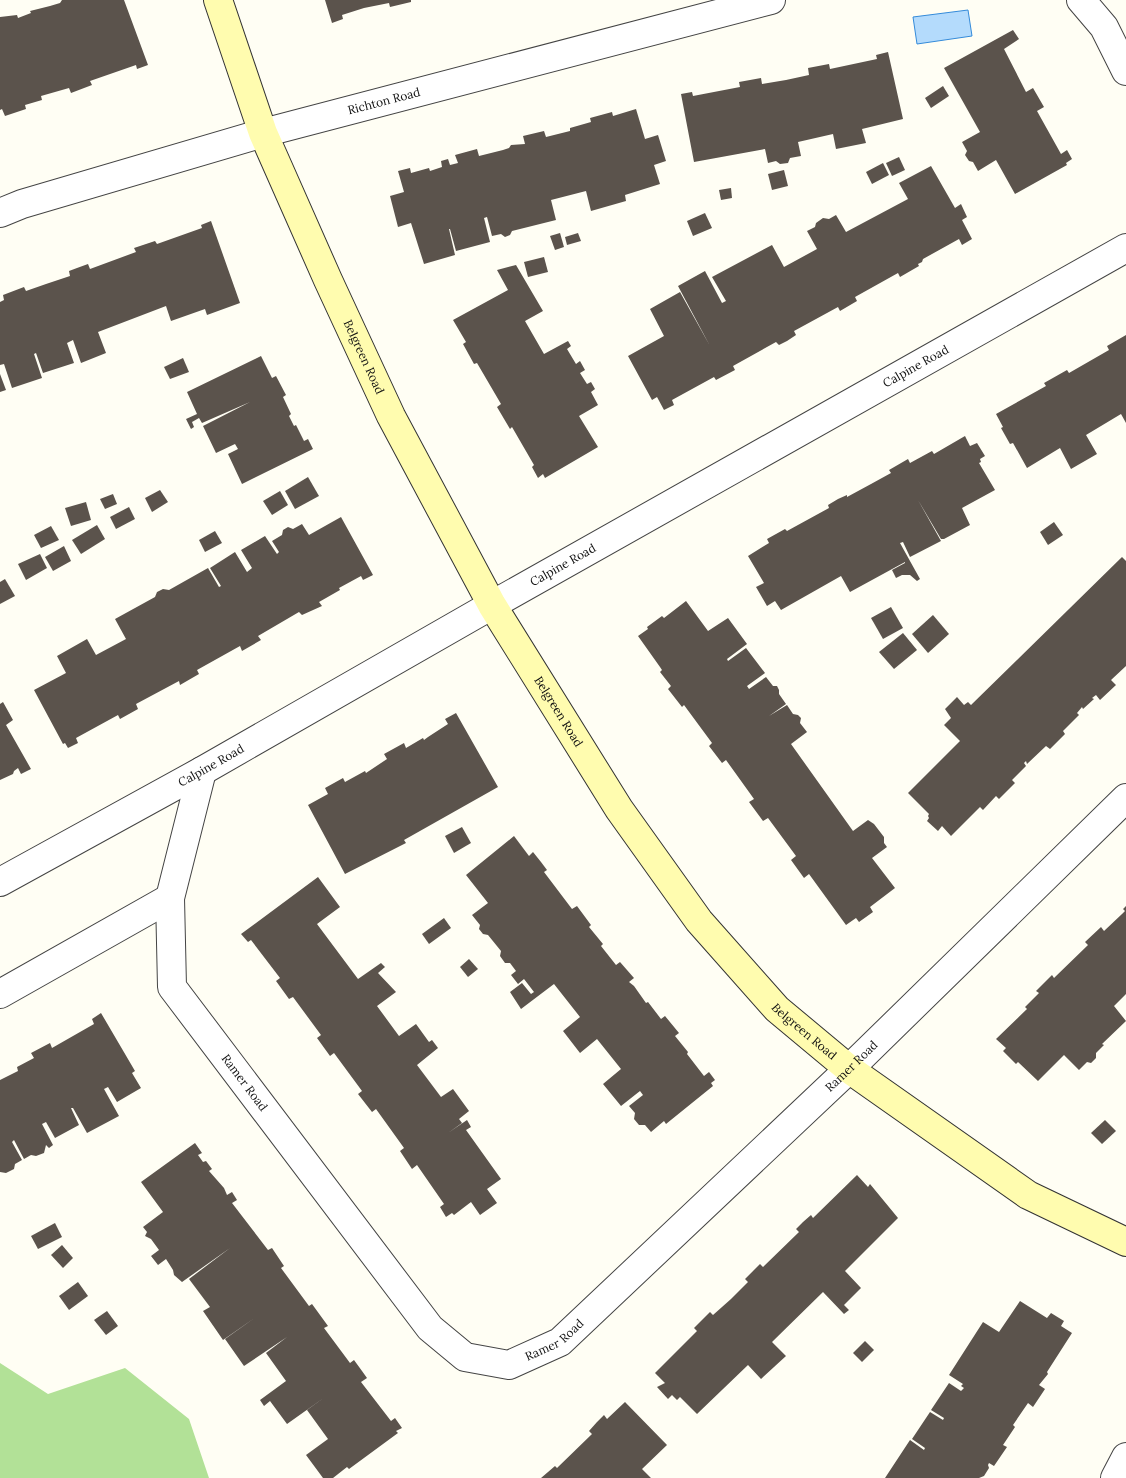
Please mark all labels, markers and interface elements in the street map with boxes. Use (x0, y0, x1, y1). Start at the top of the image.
street label: Richton Road (346, 84, 422, 118)
street label: Belgreen Road (340, 317, 388, 396)
street label: Calpine Road (880, 341, 951, 390)
street label: Calpine Road (527, 540, 598, 589)
street label: Belgreen Road (531, 673, 586, 749)
street label: Calpine Road (175, 741, 246, 790)
street label: Belgreen Road (768, 1000, 840, 1063)
street label: Ramer Road (822, 1037, 881, 1095)
street label: Ramer Road (219, 1051, 271, 1114)
street label: Ramer Road (523, 1316, 587, 1364)

